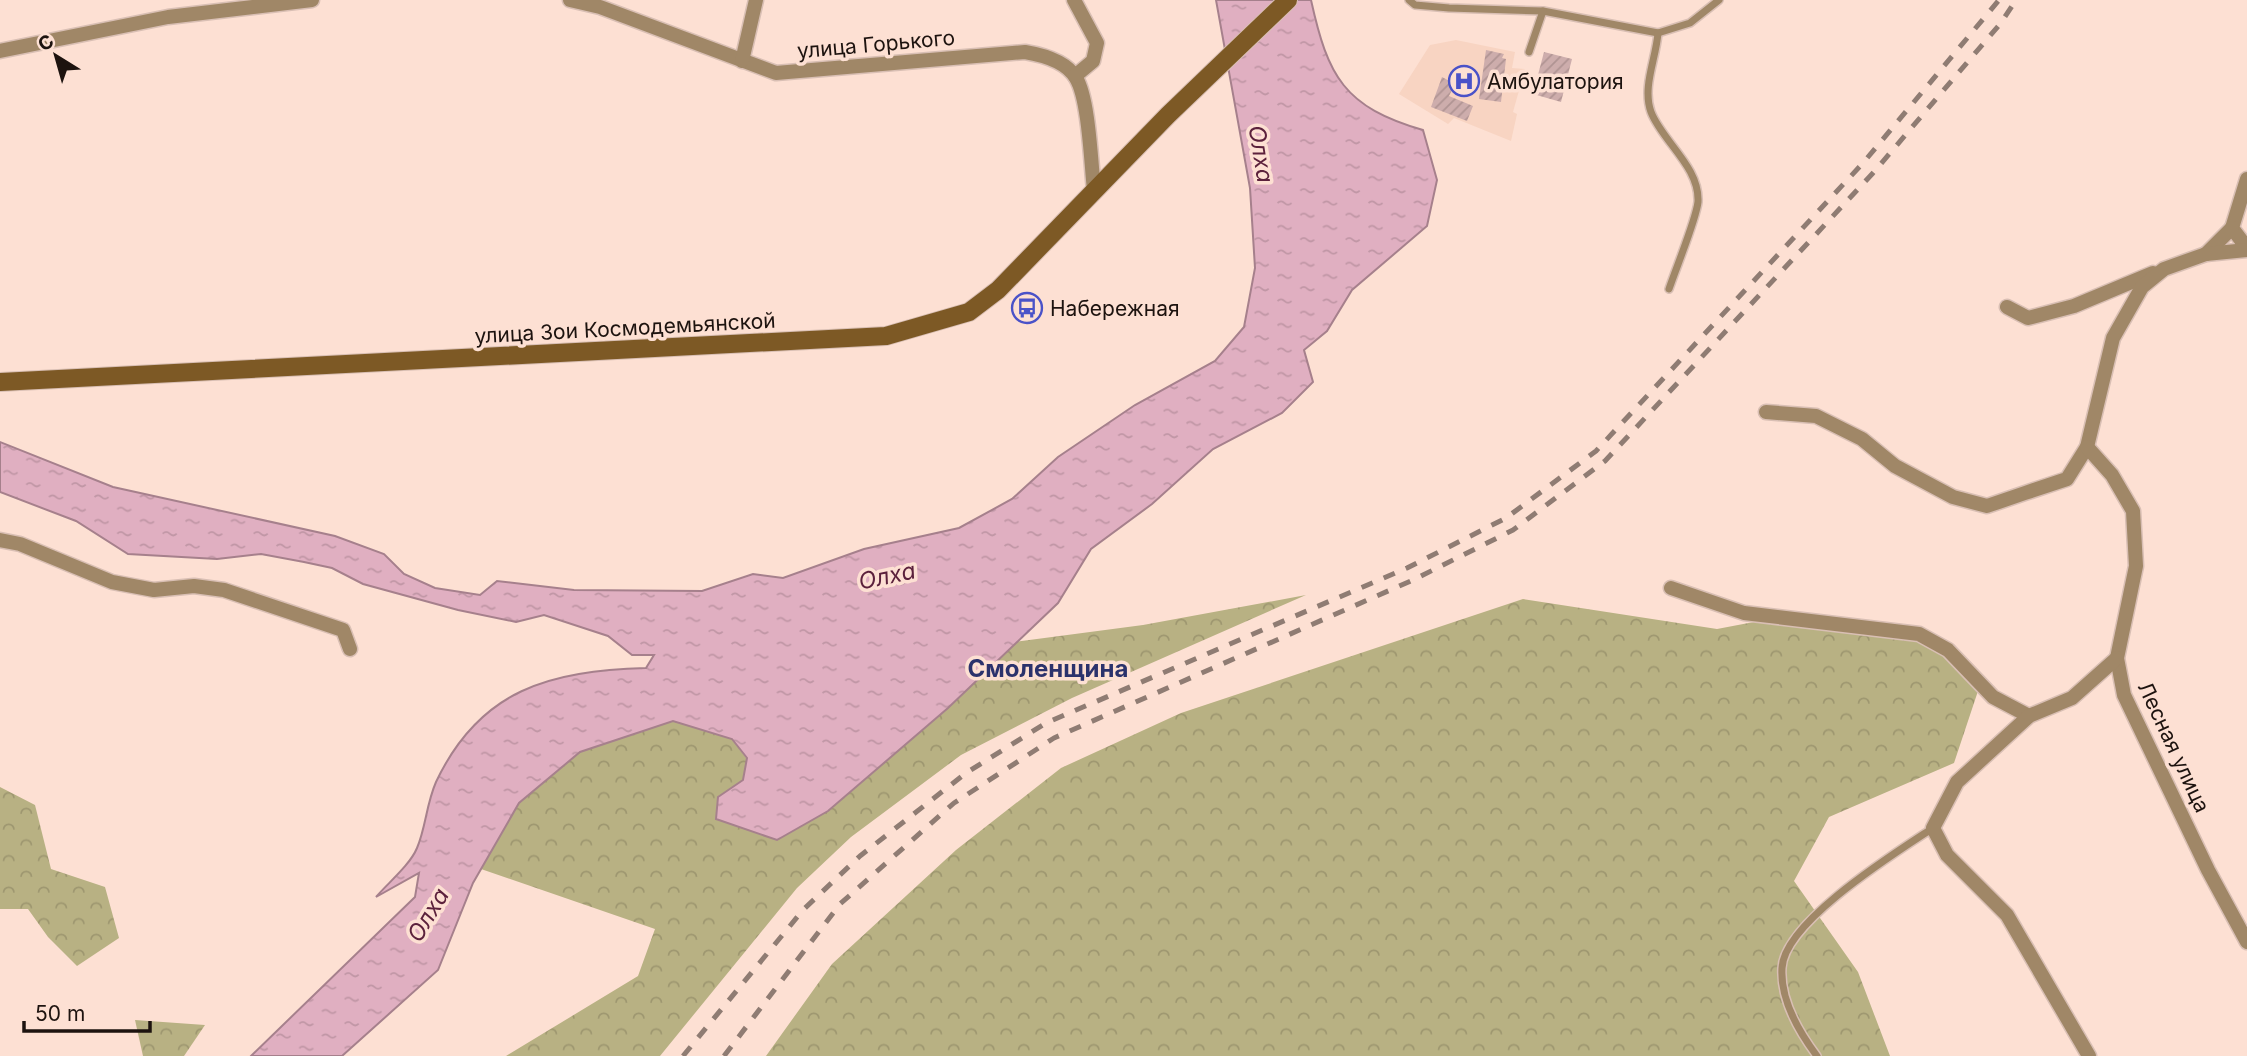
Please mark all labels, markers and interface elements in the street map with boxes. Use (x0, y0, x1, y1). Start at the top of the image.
north arrow (21, 21, 91, 91)
street label: улица Горького (796, 25, 956, 63)
text: С (34, 29, 59, 56)
hospital icon: Амбулатория (1447, 64, 1481, 98)
place label: Амбулатория (1487, 69, 1624, 94)
water label: Олха (1243, 123, 1279, 185)
bus stop icon: Набережная (1010, 291, 1044, 325)
place label: Набережная (1050, 296, 1180, 321)
street label: улица Зои Космодемьянской (474, 308, 776, 348)
water label: Олха (856, 556, 918, 596)
district label: Смоленщина (968, 654, 1128, 683)
street label: Лесная улица (2133, 678, 2215, 816)
water label: Олха (401, 883, 455, 947)
scale bar (24, 990, 150, 1034)
text: 50 m (35, 1001, 85, 1026)

